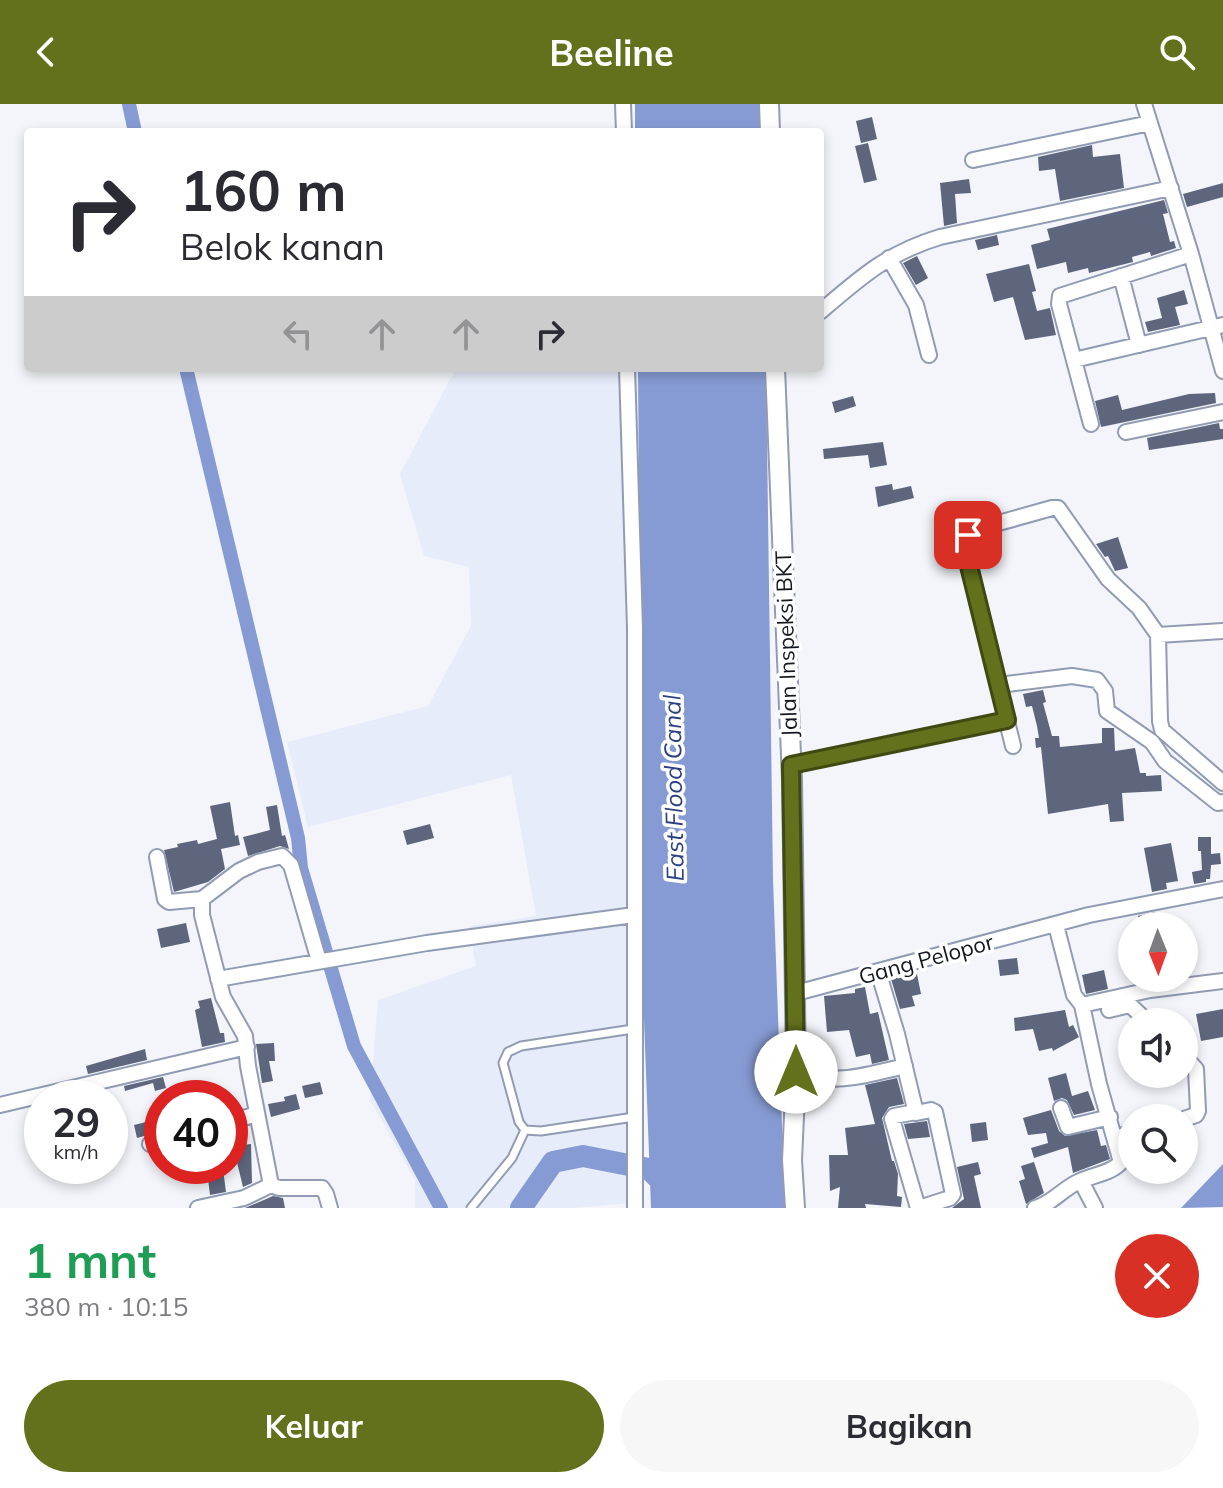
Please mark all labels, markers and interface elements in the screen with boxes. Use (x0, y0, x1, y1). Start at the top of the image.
icon: back (24, 30, 68, 74)
text: Beeline (549, 30, 674, 75)
icon: search (1155, 30, 1199, 74)
text: 160 m (180, 155, 347, 225)
icon: right (48, 160, 152, 264)
text: Belok kanan (180, 224, 385, 269)
icon: left (276, 312, 320, 356)
icon: ahead (360, 312, 404, 356)
icon: ahead (444, 312, 488, 356)
icon: right (528, 312, 572, 356)
pin (934, 501, 1002, 569)
icon: arrive (946, 513, 990, 557)
street label: Jalan Inspeksi BKT (769, 550, 803, 738)
water label: East Flood Canal (656, 694, 690, 882)
north arrow (1118, 912, 1198, 992)
map controls (1118, 912, 1198, 1184)
street label: Gang Pelopor (855, 928, 997, 990)
button: sound (1118, 1008, 1198, 1088)
position arrow (754, 1030, 838, 1114)
speed limit sign: 40 (144, 1080, 248, 1184)
text: 29 (52, 1097, 100, 1147)
button: search (1118, 1104, 1198, 1184)
text: km/h (53, 1139, 99, 1164)
text: 1 mnt (24, 1230, 156, 1290)
button: close (1115, 1234, 1199, 1318)
text: 380 m · 10:15 (24, 1290, 188, 1323)
button: Keluar (24, 1380, 604, 1472)
button: Bagikan (620, 1380, 1199, 1472)

